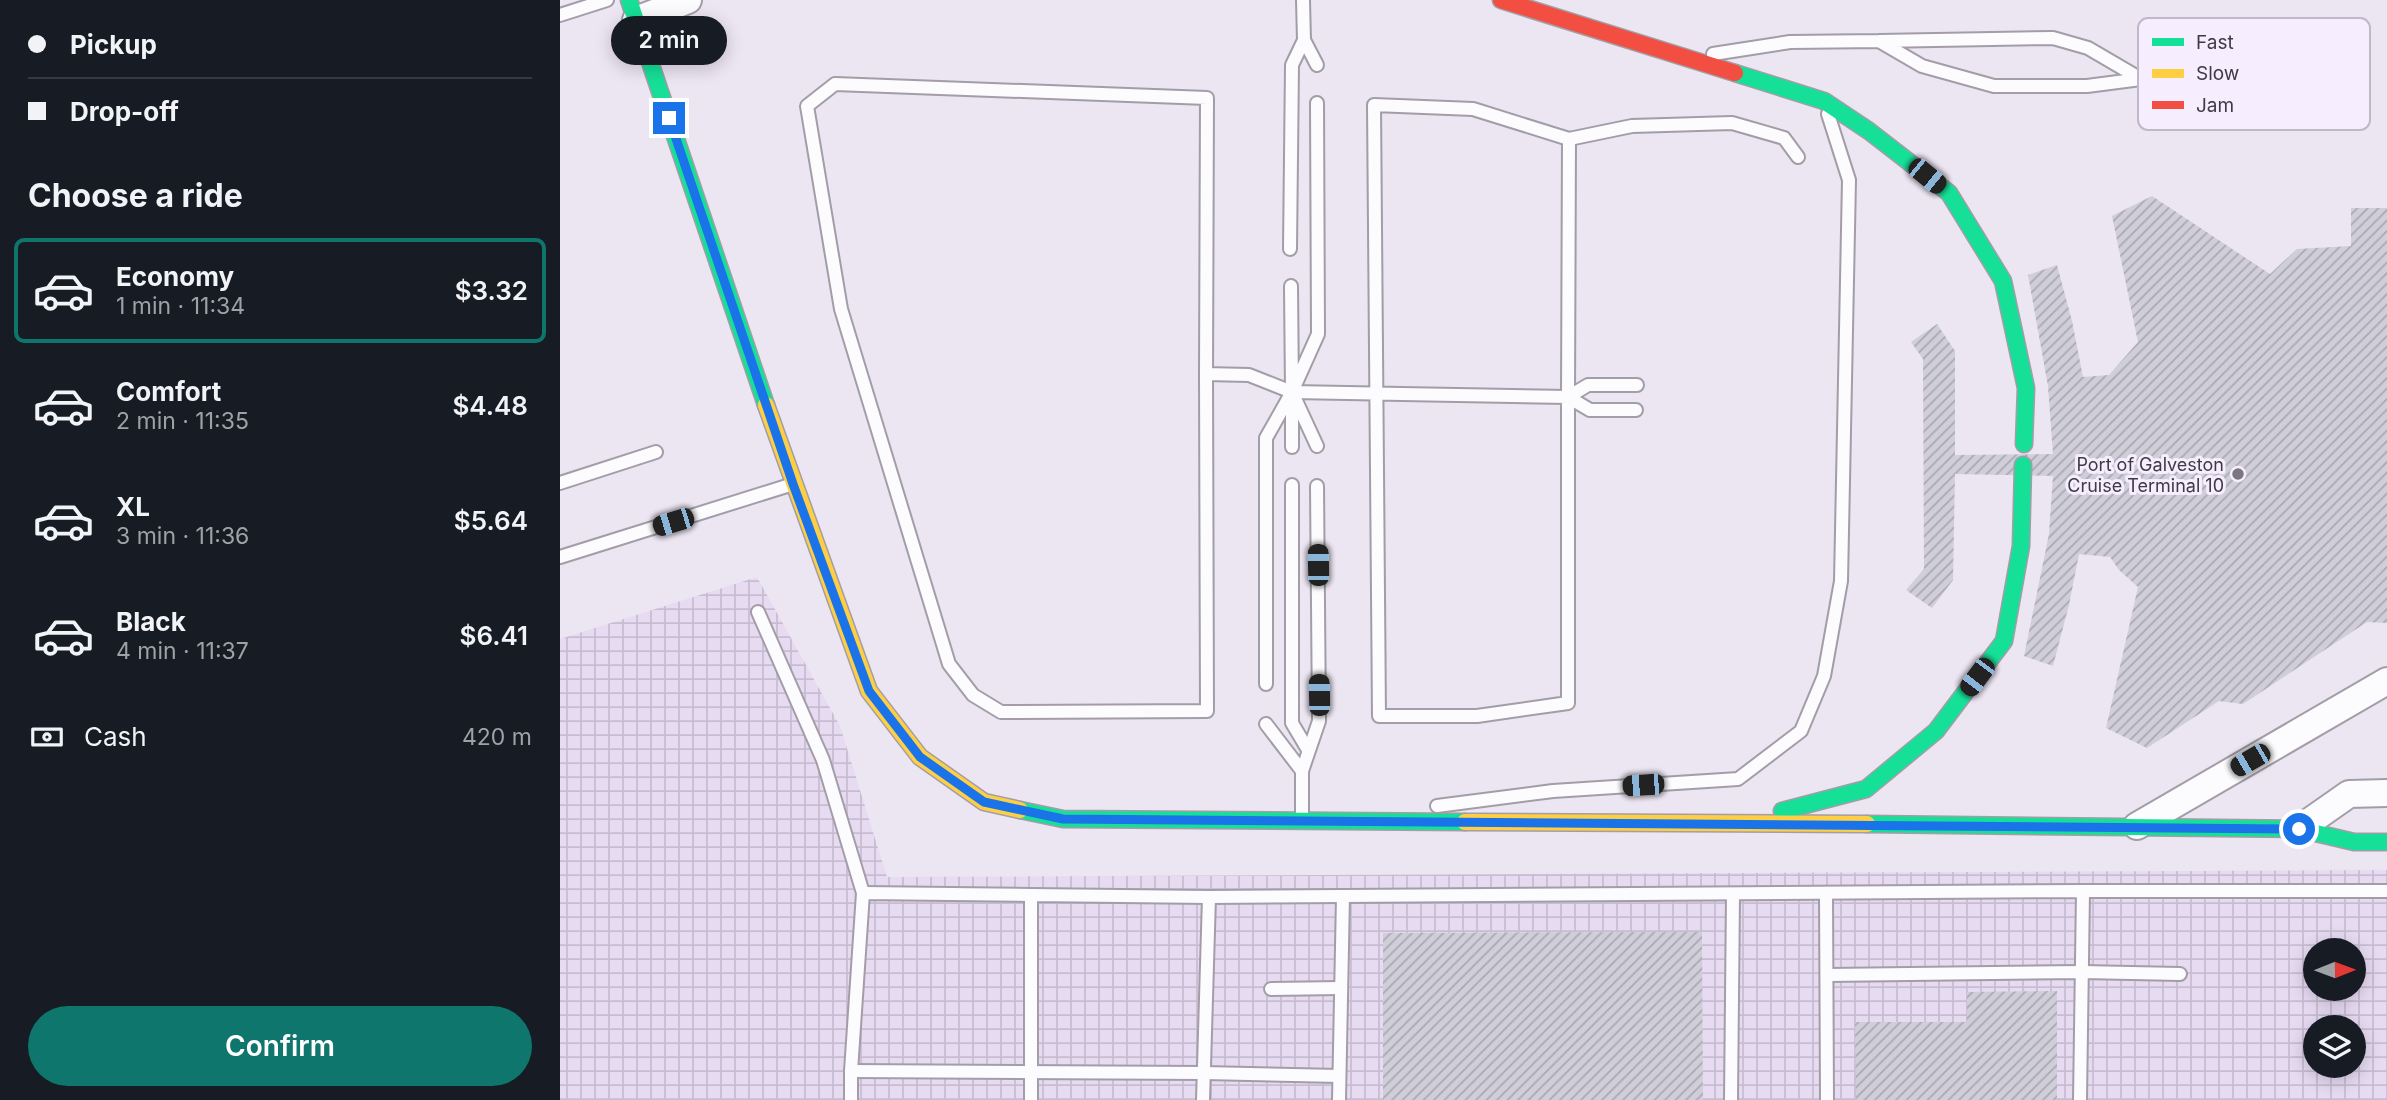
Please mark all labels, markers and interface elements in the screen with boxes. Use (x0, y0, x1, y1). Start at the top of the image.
callout: 2 min (611, 17, 727, 66)
legend (2138, 18, 2370, 130)
text: 2 min (639, 26, 699, 54)
text: Pickup (70, 29, 157, 60)
text: Fast (2196, 31, 2234, 54)
text: Slow (2196, 62, 2239, 85)
text: Jam (2196, 94, 2234, 117)
text: Drop-off (70, 96, 179, 127)
route end (653, 102, 685, 134)
car (1905, 155, 1950, 197)
text: Choose a ride (28, 176, 243, 215)
icon: car (32, 259, 95, 322)
text: Economy (116, 261, 234, 292)
text: $3.32 (455, 275, 528, 306)
text: 1 min · 11:34 (116, 292, 245, 320)
icon: car (32, 374, 95, 437)
text: Comfort (116, 376, 221, 407)
text: $4.48 (452, 390, 528, 421)
text: 2 min · 11:35 (116, 407, 249, 435)
place label: Port of Galveston Cruise Terminal 10 (2067, 454, 2224, 496)
marker: Port of Galveston Cruise Terminal 10 (2230, 466, 2246, 482)
icon: car (32, 489, 95, 552)
text: XL (116, 491, 150, 522)
text: $5.64 (454, 505, 528, 536)
car (650, 506, 697, 538)
text: 3 min · 11:36 (116, 522, 249, 550)
car (1308, 544, 1329, 586)
icon: car (32, 604, 95, 667)
text: Black (116, 606, 186, 637)
text: $6.41 (459, 620, 528, 651)
text: 4 min · 11:37 (116, 637, 249, 665)
car (1956, 654, 1999, 700)
car (1309, 674, 1330, 716)
icon: cash (28, 718, 66, 756)
text: Cash (84, 721, 147, 752)
text: 420 m (462, 723, 532, 751)
car (2227, 740, 2274, 780)
car (1622, 773, 1665, 797)
route start (2283, 813, 2315, 845)
north arrow (2303, 938, 2366, 1001)
map controls (2303, 938, 2366, 1078)
button: Confirm (28, 1006, 532, 1086)
button: layers (2303, 1015, 2366, 1078)

